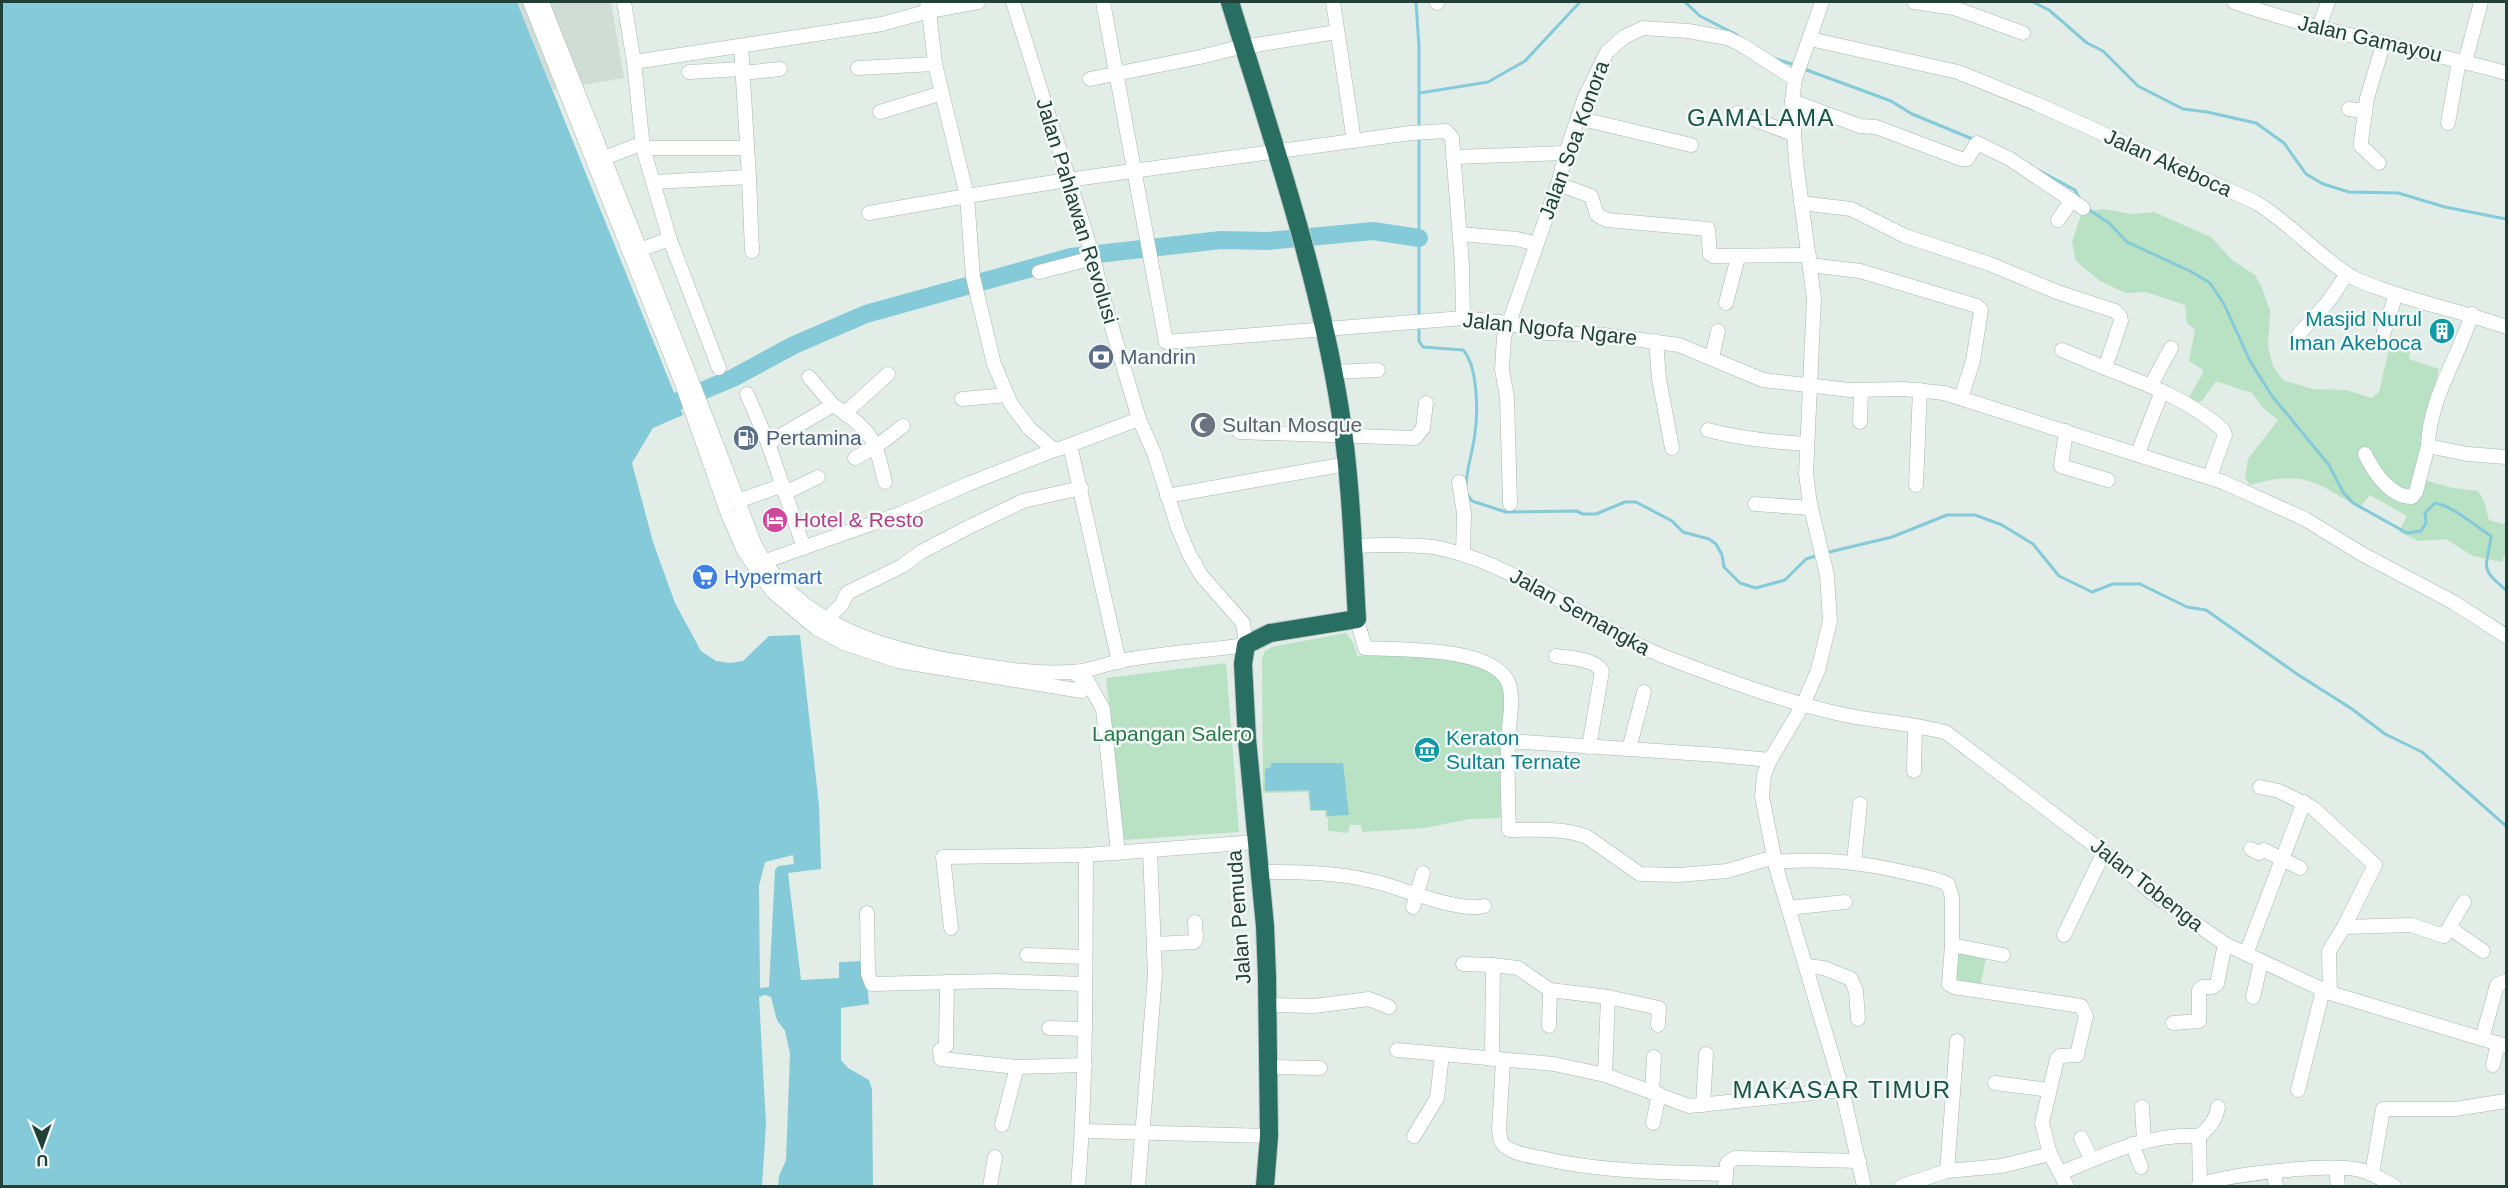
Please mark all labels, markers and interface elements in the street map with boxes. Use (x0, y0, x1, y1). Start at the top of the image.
street label: Jalan Gamayou (2296, 11, 2444, 66)
street label: Jalan Soa Konora (1534, 57, 1613, 222)
street label: Jalan Pahlawan Revolusi (1032, 95, 1123, 326)
district label: GAMALAMA (1687, 104, 1835, 131)
street label: Jalan Akeboca (2101, 124, 2236, 201)
place label: Masjid Nurul Iman Akeboca (2289, 307, 2422, 354)
street label: Jalan Ngofa Ngare (1462, 308, 1638, 349)
building icon: Masjid Nurul Iman Akeboca (2427, 316, 2457, 346)
bank icon: Mandrin (1086, 342, 1116, 372)
place label: Mandrin (1120, 345, 1196, 368)
mosque icon: Sultan Mosque (1188, 410, 1218, 440)
place label: Sultan Mosque (1222, 413, 1362, 436)
fuel station icon: Pertamina (731, 423, 761, 453)
place label: Pertamina (766, 426, 862, 449)
hotel icon: Hotel & Resto (760, 505, 790, 535)
place label: Hotel & Resto (794, 508, 924, 531)
supermarket icon: Hypermart (690, 562, 720, 592)
street label: Jalan Semangka (1506, 564, 1655, 660)
place label: Hypermart (724, 565, 822, 588)
park label: Lapangan Salero (1092, 722, 1252, 745)
place label: Keraton Sultan Ternate (1446, 726, 1581, 773)
museum icon: Keraton Sultan Ternate (1412, 735, 1442, 765)
street label: Jalan Tobenga (2087, 834, 2208, 936)
street label: Jalan Pemuda (1222, 849, 1255, 985)
district label: MAKASAR TIMUR (1732, 1076, 1952, 1103)
north arrow (12, 1116, 72, 1176)
text: U (36, 1152, 48, 1169)

